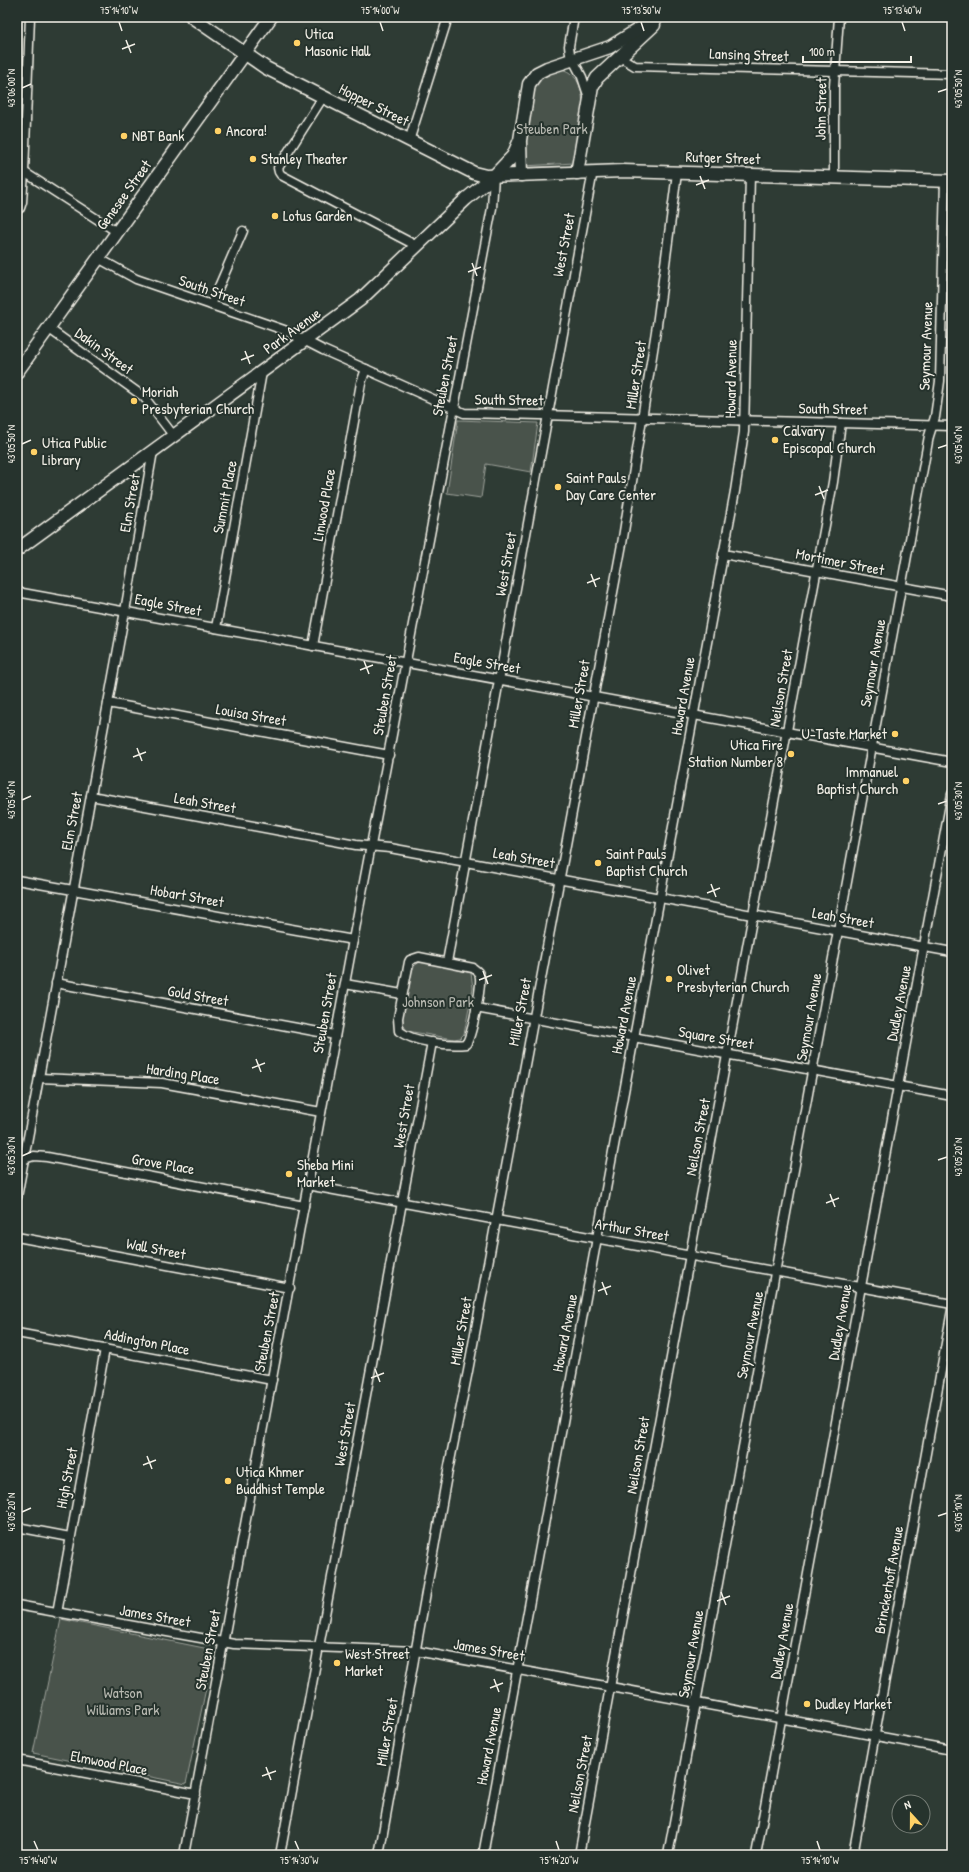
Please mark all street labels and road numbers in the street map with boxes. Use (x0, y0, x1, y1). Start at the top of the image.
street label: Lansing Street (709, 43, 790, 66)
street label: John Street (809, 76, 832, 141)
street label: Hopper Street (336, 78, 414, 132)
street label: Rutger Street (685, 146, 762, 169)
street label: Genesee Street (91, 155, 157, 234)
street label: West Street (547, 210, 580, 279)
street label: South Street (176, 269, 249, 312)
street label: Seymour Avenue (913, 301, 938, 391)
street label: Park Avenue (259, 303, 325, 359)
street label: Dakin Street (71, 322, 139, 379)
street label: Steuben Street (426, 333, 463, 418)
street label: Miller Street (620, 338, 651, 411)
street label: Howard Avenue (719, 339, 742, 419)
street label: South Street (474, 388, 544, 411)
street label: South Street (798, 397, 868, 420)
street label: Summit Place (207, 458, 242, 535)
street label: Linwood Place (307, 467, 340, 543)
street label: Elm Street (114, 471, 145, 534)
street label: West Street (490, 529, 522, 598)
street label: Mortimer Street (794, 543, 887, 581)
street label: Eagle Street (133, 588, 204, 621)
street label: Seymour Avenue (854, 617, 891, 708)
street label: Eagle Street (452, 646, 523, 679)
street label: Neilson Street (763, 647, 798, 728)
street label: Steuben Street (367, 652, 402, 737)
street label: Howard Avenue (665, 655, 700, 737)
street label: Miller Street (562, 657, 595, 730)
street label: Louisa Street (214, 698, 289, 731)
street label: Leah Street (173, 787, 238, 818)
street label: Elm Street (56, 789, 88, 852)
street label: Leah Street (492, 842, 557, 873)
street label: Hobart Street (149, 879, 226, 912)
street label: Leah Street (811, 902, 876, 933)
street label: Dudley Avenue (881, 963, 916, 1043)
street label: Steuben Street (307, 970, 342, 1055)
street label: Seymour Avenue (790, 971, 827, 1062)
street label: Howard Avenue (606, 974, 641, 1056)
street label: Miller Street (503, 975, 537, 1048)
street label: Gold Street (166, 980, 231, 1011)
street label: Square Street (677, 1021, 756, 1055)
street label: Harding Place (145, 1057, 221, 1090)
street label: West Street (388, 1081, 420, 1150)
street label: Neilson Street (680, 1096, 715, 1177)
street label: Grove Place (130, 1148, 196, 1179)
street label: Arthur Street (593, 1213, 672, 1246)
street label: Wall Street (125, 1232, 188, 1265)
street label: Dudley Avenue (823, 1282, 857, 1362)
street label: Steuben Street (248, 1289, 285, 1374)
street label: Seymour Avenue (731, 1289, 768, 1380)
street label: Howard Avenue (547, 1292, 582, 1374)
street label: Miller Street (444, 1294, 477, 1367)
street label: Addington Place (103, 1323, 191, 1360)
street label: West Street (329, 1399, 361, 1468)
street label: Neilson Street (620, 1414, 655, 1495)
street label: High Street (50, 1445, 83, 1510)
street label: Brinckerhoff Avenue (869, 1524, 908, 1635)
street label: James Street (118, 1599, 193, 1632)
street label: Dudley Avenue (765, 1601, 799, 1681)
street label: Steuben Street (189, 1607, 226, 1692)
street label: Seymour Avenue (672, 1608, 709, 1699)
street label: James Street (452, 1633, 527, 1666)
street label: Miller Street (370, 1695, 403, 1768)
street label: Howard Avenue (471, 1705, 506, 1787)
street label: Neilson Street (562, 1733, 597, 1814)
street label: Elmwood Place (69, 1745, 149, 1780)

